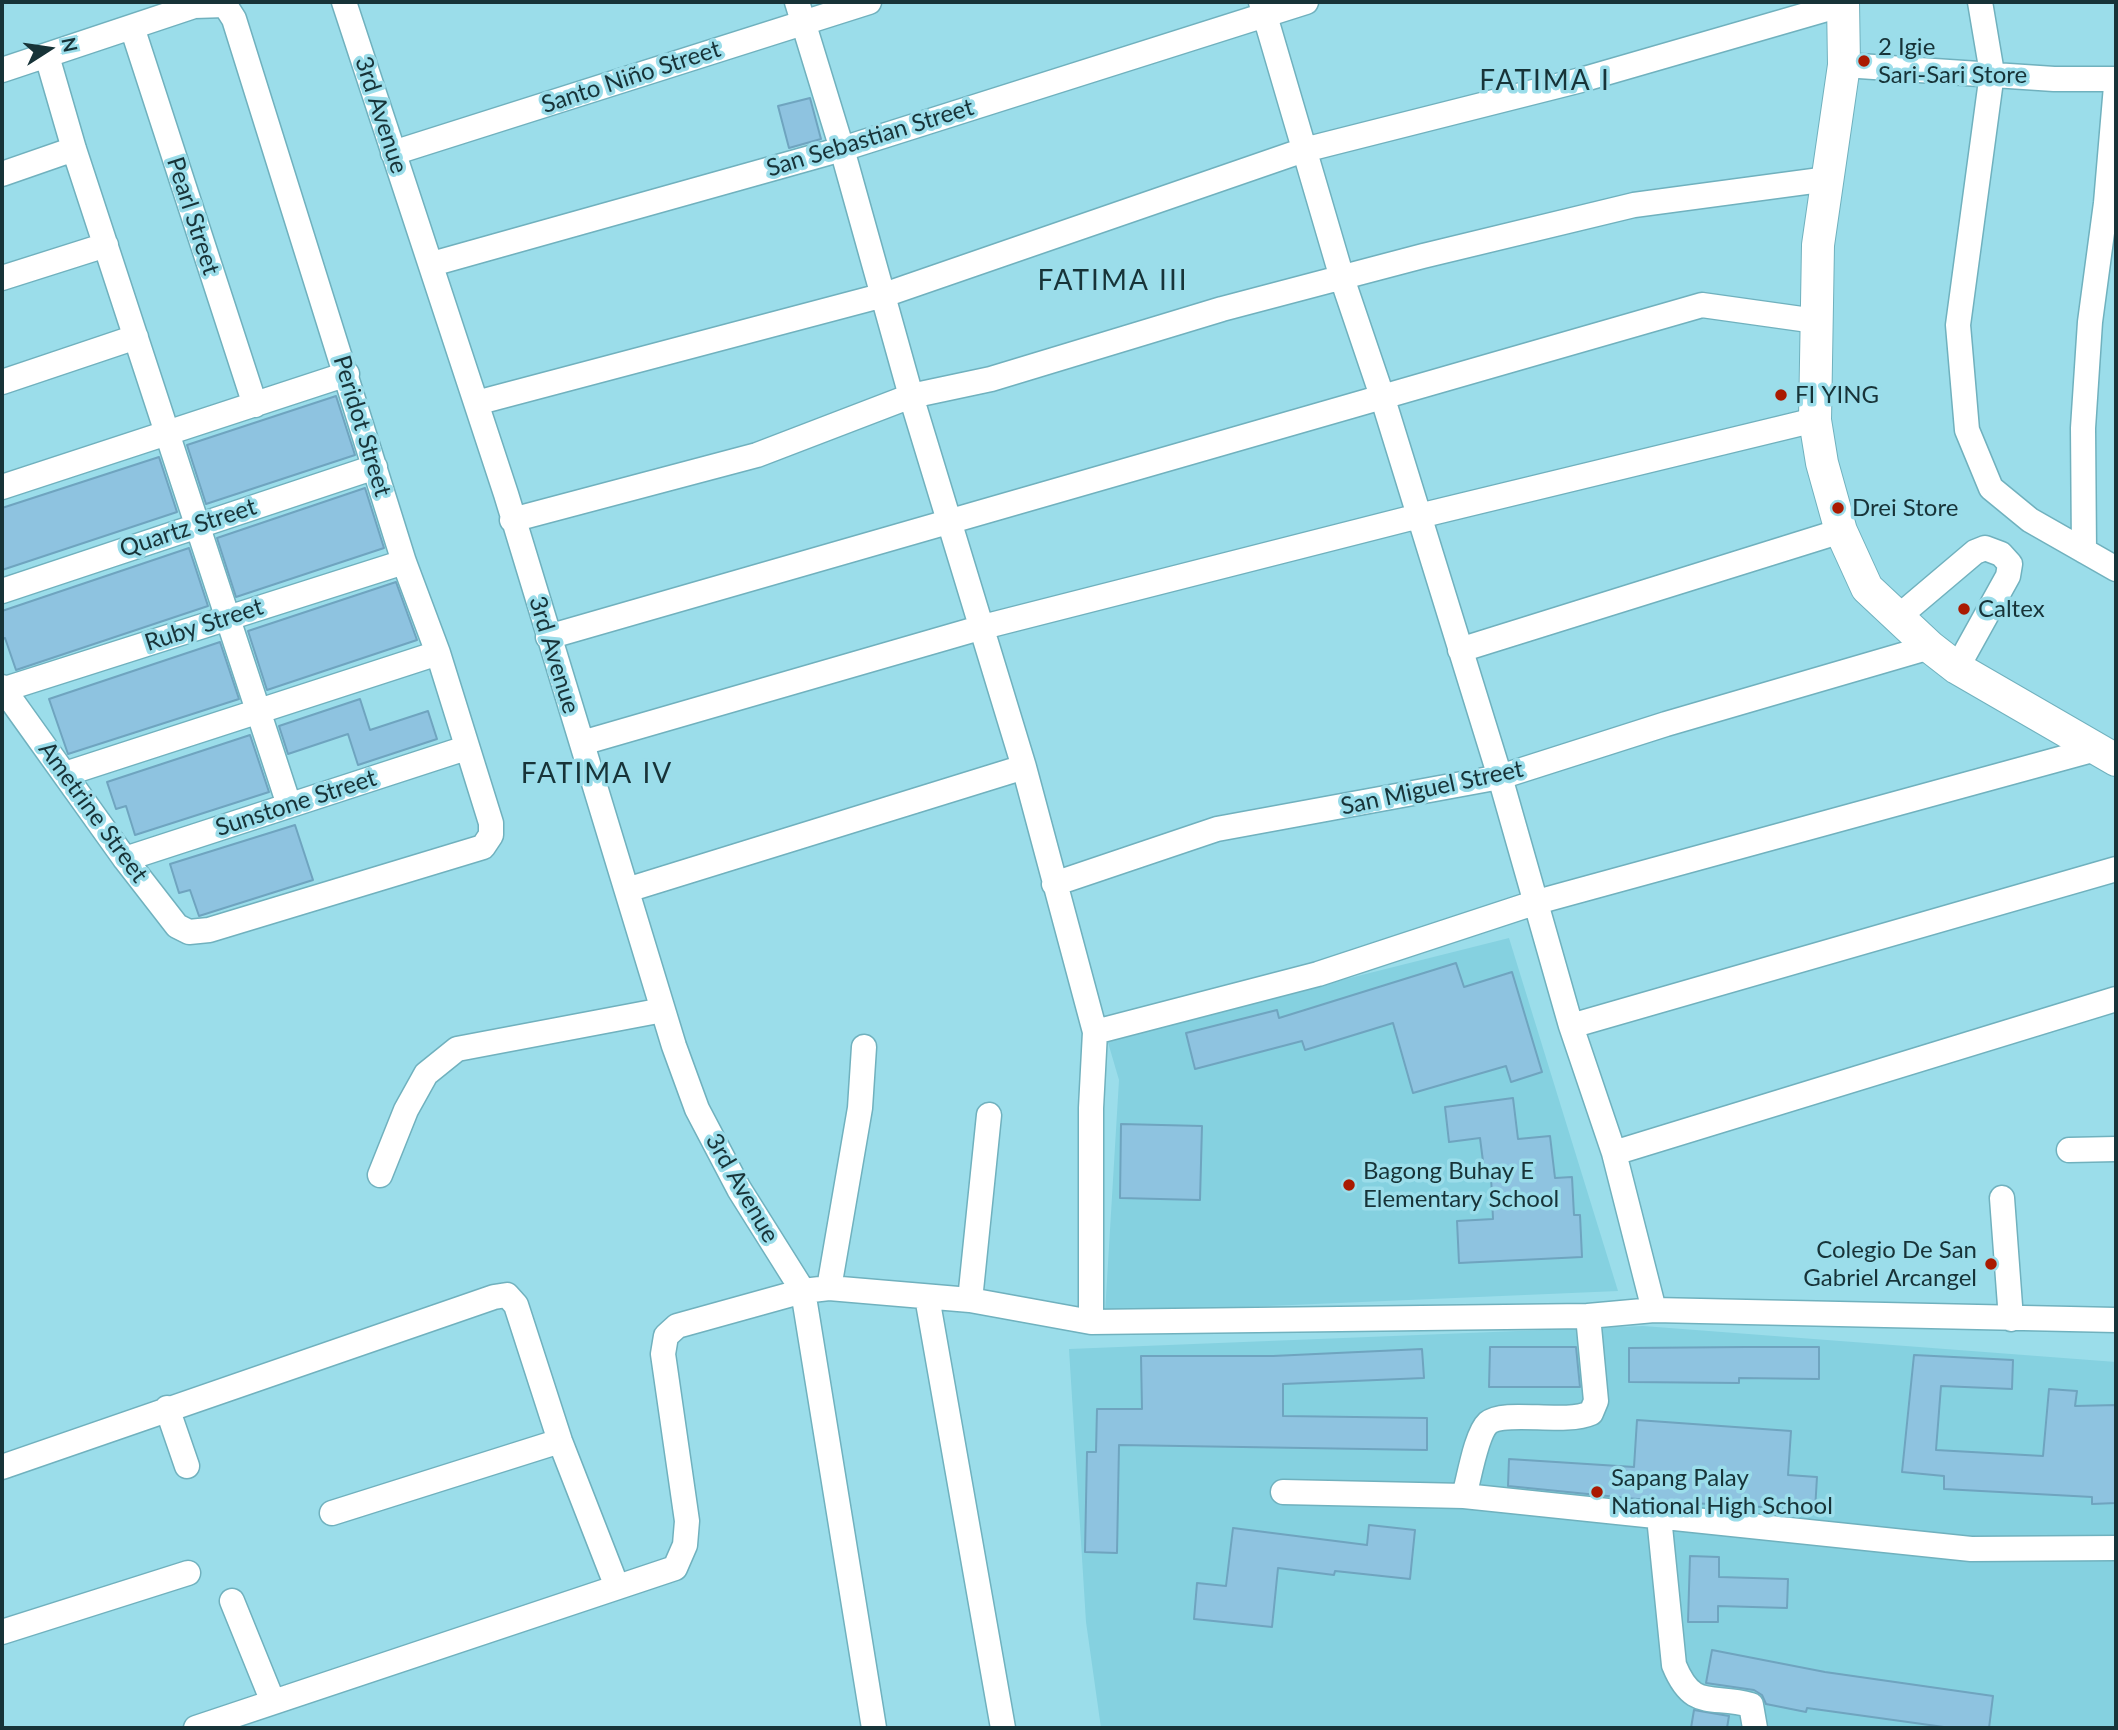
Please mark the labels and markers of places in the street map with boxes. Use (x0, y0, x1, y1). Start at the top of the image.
place label: 2 Igie Sari-Sari Store (1878, 33, 2027, 89)
marker: 2 Igie Sari-Sari Store (1856, 53, 1872, 69)
place label: FI YING (1795, 381, 1879, 409)
marker: FI YING (1773, 387, 1789, 403)
place label: Drei Store (1852, 494, 1958, 522)
marker: Drei Store (1830, 500, 1846, 516)
place label: Caltex (1978, 595, 2045, 623)
marker: Caltex (1956, 601, 1972, 617)
place label: Bagong Buhay E Elementary School (1363, 1157, 1559, 1213)
marker: Bagong Buhay E Elementary School (1341, 1177, 1357, 1193)
place label: Colegio De San Gabriel Arcangel (1803, 1236, 1977, 1292)
marker: Colegio De San Gabriel Arcangel (1983, 1256, 1999, 1272)
place label: Sapang Palay National High School (1611, 1464, 1833, 1520)
marker: Sapang Palay National High School (1589, 1484, 1605, 1500)

